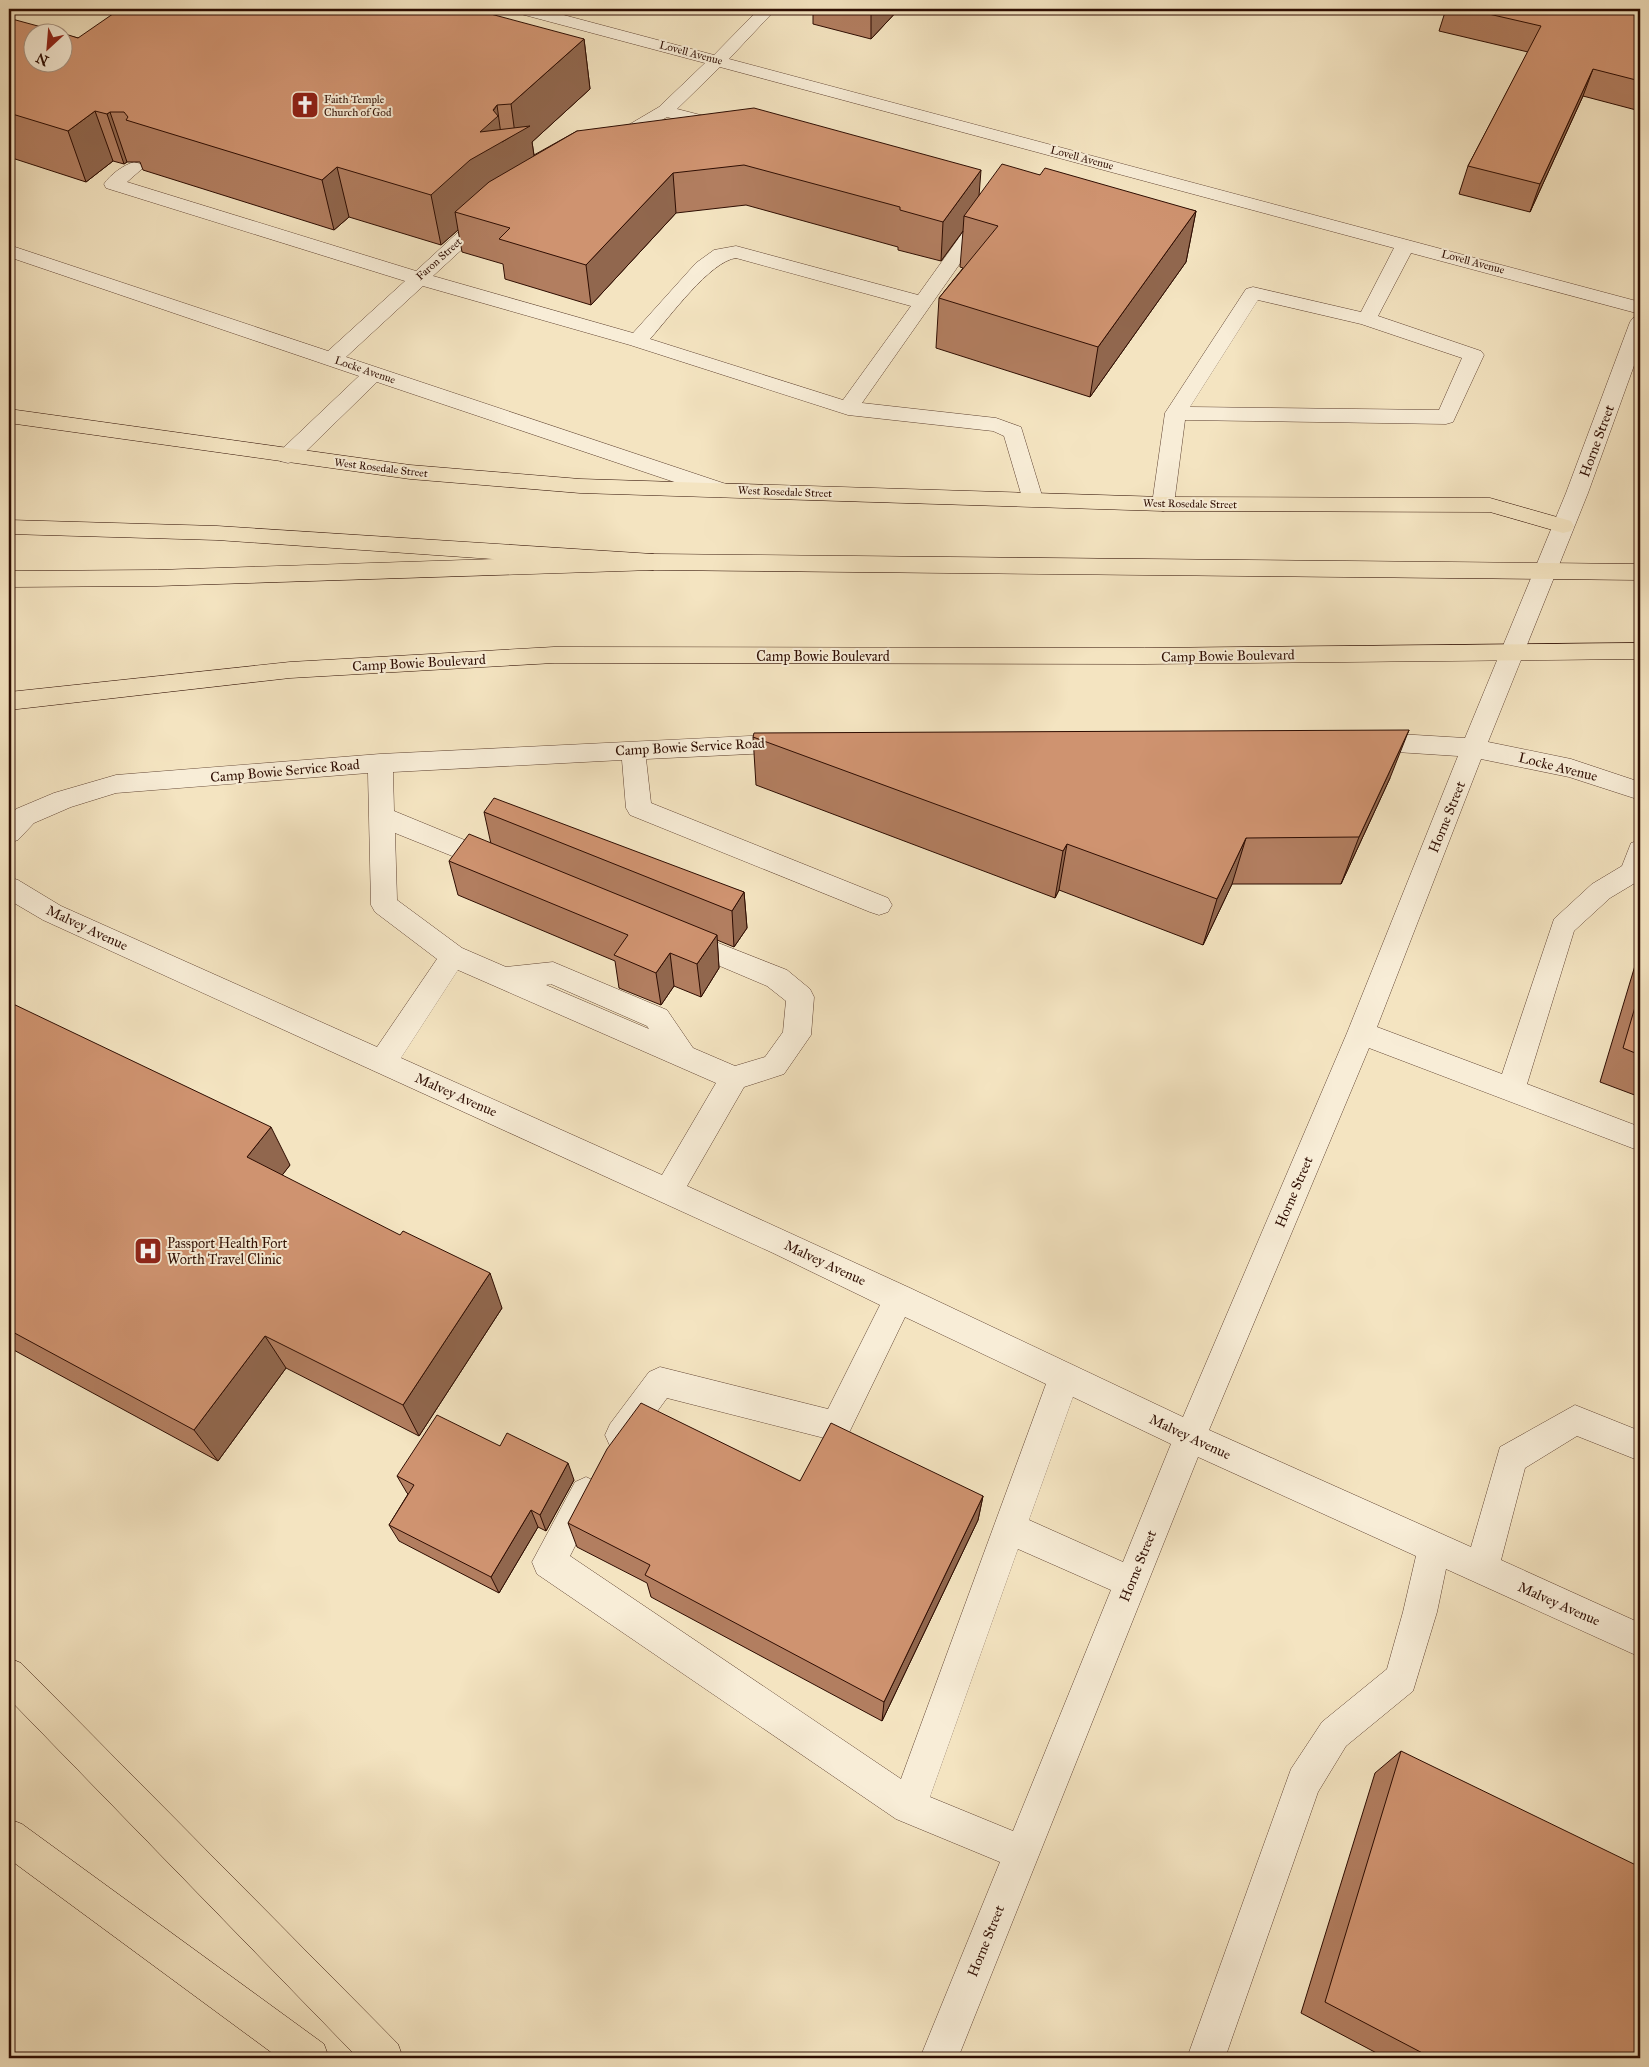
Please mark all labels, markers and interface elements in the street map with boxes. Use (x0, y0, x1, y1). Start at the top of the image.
north arrow (22, 22, 72, 72)
street label: Lovell Avenue (658, 38, 724, 68)
text: N (33, 49, 52, 69)
church icon: Faith Temple Church of God (290, 90, 320, 120)
place label: Faith Temple Church of God (324, 93, 392, 119)
street label: Lovell Avenue (1049, 143, 1115, 173)
street label: Faron Street (414, 235, 465, 283)
street label: Lovell Avenue (1440, 247, 1506, 277)
street label: Locke Avenue (333, 354, 397, 387)
street label: Horne Street (1576, 403, 1618, 479)
street label: West Rosedale Street (334, 456, 429, 480)
street label: West Rosedale Street (738, 484, 832, 500)
street label: West Rosedale Street (1143, 497, 1237, 511)
street label: Camp Bowie Boulevard (1161, 646, 1295, 666)
street label: Camp Bowie Boulevard (756, 648, 890, 665)
street label: Camp Bowie Boulevard (352, 651, 486, 675)
street label: Camp Bowie Service Road (615, 735, 765, 759)
street label: Locke Avenue (1517, 749, 1599, 785)
street label: Camp Bowie Service Road (210, 756, 360, 786)
street label: Horne Street (1425, 779, 1469, 855)
street label: Malvey Avenue (44, 902, 131, 954)
street label: Malvey Avenue (412, 1069, 500, 1121)
street label: Horne Street (1271, 1154, 1317, 1230)
place label: Passport Health Fort Worth Travel Clinic (167, 1235, 288, 1268)
hospital icon: Passport Health Fort Worth Travel Clinic (133, 1236, 163, 1266)
street label: Malvey Avenue (782, 1237, 869, 1289)
street label: Malvey Avenue (1147, 1411, 1234, 1463)
street label: Horne Street (1116, 1528, 1160, 1604)
street label: Malvey Avenue (1515, 1578, 1603, 1630)
street label: Horne Street (964, 1903, 1008, 1979)

